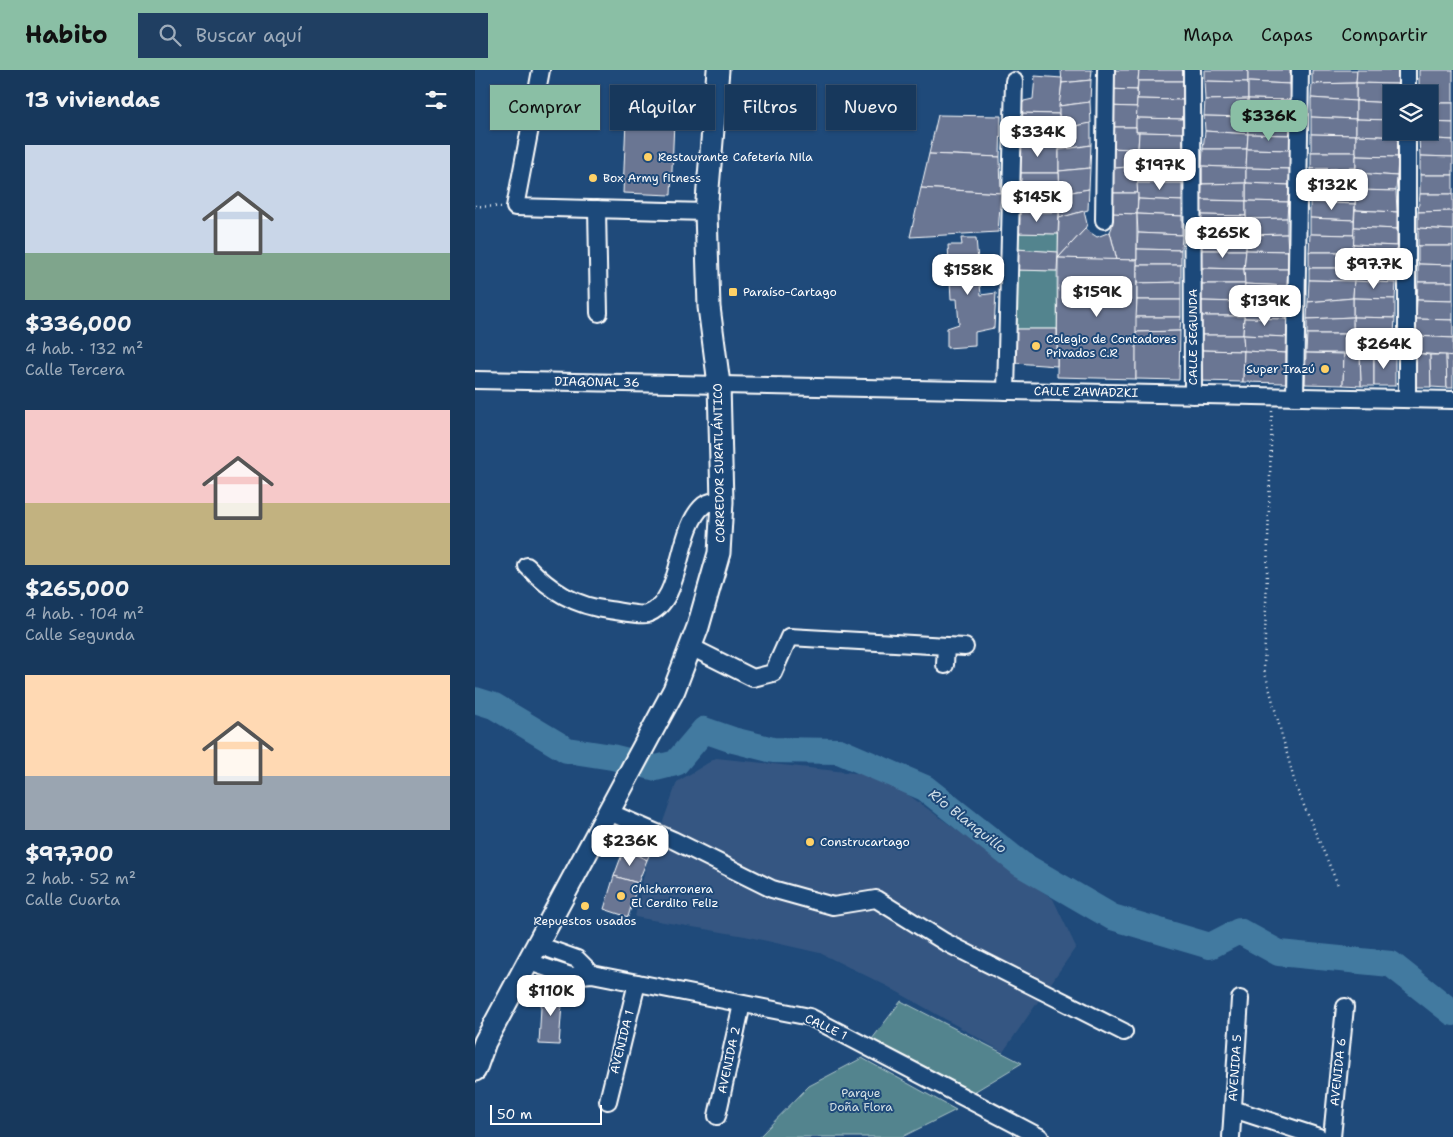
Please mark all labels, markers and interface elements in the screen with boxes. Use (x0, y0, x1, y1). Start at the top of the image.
search box (138, 13, 488, 58)
text: Habito (25, 19, 108, 51)
icon: search (156, 21, 184, 49)
text: Buscar aquí (196, 23, 302, 48)
text: Mapa (1183, 23, 1233, 47)
text: Capas (1261, 23, 1313, 47)
text: Compartir (1341, 23, 1428, 47)
chip: Comprar (490, 85, 600, 130)
chip: Alquilar (610, 85, 715, 130)
chip: Filtros (725, 85, 816, 130)
chip: Nuevo (826, 85, 916, 130)
map controls (1383, 85, 1438, 140)
button: layers (1383, 85, 1438, 140)
text: 13 viviendas (25, 86, 160, 114)
icon: filters (422, 86, 450, 114)
pin: $336K (1234, 100, 1304, 142)
text: $336K (1241, 105, 1297, 126)
pin: $334K (1003, 116, 1073, 158)
text: $334K (1011, 121, 1065, 142)
pin: $197K (1125, 148, 1195, 191)
place label: Restaurante Cafetería Nila (658, 149, 813, 165)
marker: Restaurante Cafetería Nila (642, 151, 654, 163)
text: $197K (1135, 154, 1185, 175)
pin: $132K (1297, 168, 1367, 211)
place label: Box Army fitness (603, 170, 701, 186)
marker: Box Army fitness (587, 172, 599, 184)
text: $132K (1307, 174, 1357, 195)
icon: home (193, 178, 283, 268)
pin: $145K (1002, 180, 1072, 223)
text: $145K (1013, 186, 1061, 207)
pin: $265K (1188, 216, 1258, 259)
text: $265K (1196, 222, 1250, 243)
pin: $97.7K (1333, 248, 1415, 290)
text: $97.7K (1346, 253, 1402, 274)
pin: $158K (933, 254, 1003, 296)
text: $158K (943, 259, 993, 280)
pin: $159K (1062, 276, 1132, 318)
text: $159K (1072, 281, 1122, 302)
place label: Paraíso-Cartago (743, 284, 837, 300)
pin: $139K (1230, 284, 1300, 327)
marker: Paraíso-Cartago (727, 286, 739, 298)
street label: CALLE SEGUNDA (1185, 289, 1201, 385)
text: $139K (1240, 290, 1290, 311)
text: $336,000 (25, 310, 132, 338)
pin: $264K (1349, 328, 1419, 370)
place label: Colegio de Contadores Privados C.R (1046, 331, 1177, 361)
text: $264K (1357, 333, 1411, 354)
text: 4 hab. · 132 m² (25, 338, 143, 359)
marker: Colegio de Contadores Privados C.R (1030, 340, 1042, 352)
text: Calle Tercera (25, 359, 125, 380)
place label: Super Irazú (1246, 361, 1315, 377)
marker: Super Irazú (1319, 363, 1331, 375)
street label: DIAGONAL 36 (554, 373, 640, 391)
street label: CORREDOR SURATLÁNTICO (710, 383, 728, 543)
street label: CALLE ZAWADZKI (1034, 383, 1139, 401)
icon: home (193, 443, 283, 533)
text: $265,000 (25, 575, 129, 603)
text: 4 hab. · 104 m² (25, 603, 144, 624)
text: Calle Segunda (25, 624, 135, 645)
icon: home (193, 708, 283, 798)
water label: Río Blanquillo (925, 785, 1011, 857)
pin: $236K (595, 824, 665, 867)
text: $236K (603, 830, 657, 851)
place label: Construcartago (820, 834, 910, 850)
marker: Construcartago (804, 836, 816, 848)
text: $97,700 (25, 840, 114, 868)
text: 2 hab. · 52 m² (25, 868, 136, 889)
place label: Chicharronera El Cerdito Feliz (631, 881, 719, 911)
text: Calle Cuarta (25, 889, 120, 910)
marker: Chicharronera El Cerdito Feliz (615, 890, 627, 902)
marker: Repuestos usados (579, 900, 591, 912)
place label: Repuestos usados (533, 913, 637, 929)
pin: $110K (516, 974, 586, 1017)
text: $110K (528, 980, 574, 1001)
street label: AVENIDA 1 (606, 1009, 638, 1075)
street label: CALLE 1 (802, 1010, 850, 1044)
street label: AVENIDA 2 (714, 1025, 744, 1095)
street label: AVENIDA 5 (1225, 1034, 1245, 1102)
street label: AVENIDA 6 (1326, 1037, 1350, 1107)
park label: Parque Doña Flora (829, 1085, 893, 1115)
scale bar (490, 1102, 603, 1125)
text: 50 m (497, 1105, 532, 1123)

